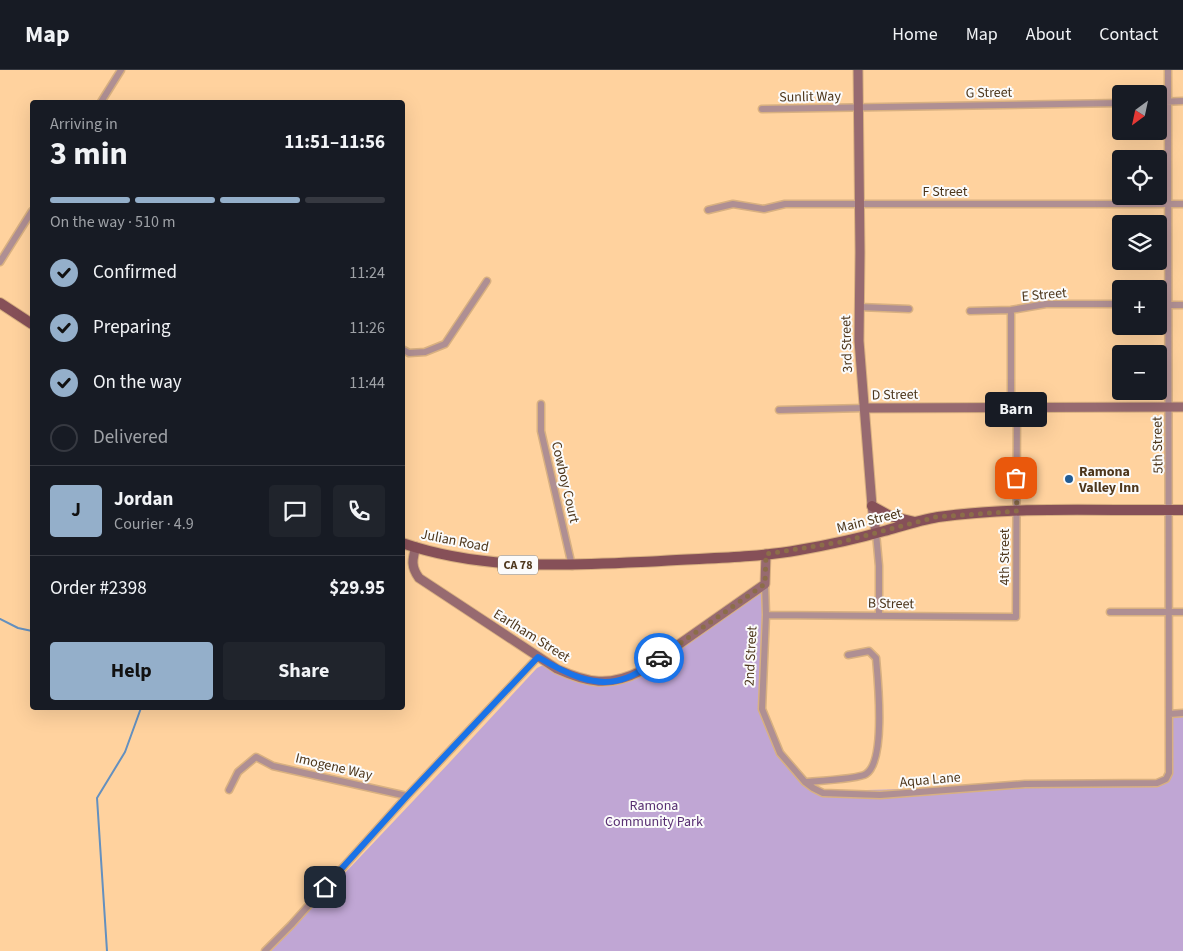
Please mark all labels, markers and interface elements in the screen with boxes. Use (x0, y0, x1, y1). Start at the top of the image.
text: Map (25, 17, 70, 52)
text: Home (892, 22, 938, 47)
text: Map (966, 22, 998, 47)
text: About (1026, 22, 1071, 47)
text: Contact (1099, 22, 1158, 47)
street label: G Street (966, 83, 1013, 103)
north arrow (1112, 85, 1168, 140)
map controls (1112, 85, 1167, 400)
street label: Sunlit Way (779, 86, 841, 108)
text: Arriving in (50, 113, 118, 135)
text: 11:51–11:56 (284, 129, 385, 156)
text: 3 min (50, 131, 128, 177)
button: locate (1112, 150, 1167, 205)
street label: F Street (923, 182, 968, 202)
text: On the way · 510 m (50, 211, 175, 233)
button: layers (1112, 215, 1167, 270)
icon: check (50, 259, 78, 287)
text: Confirmed (93, 259, 177, 286)
text: 11:24 (349, 262, 385, 284)
button: + (1112, 280, 1167, 335)
street label: E Street (1021, 283, 1068, 307)
icon: check (50, 314, 78, 342)
text: Preparing (93, 314, 171, 341)
street label: 3rd Street (836, 315, 858, 373)
text: 11:26 (349, 317, 385, 339)
button: − (1112, 345, 1167, 400)
icon: check (50, 369, 78, 397)
text: On the way (93, 369, 182, 396)
text: 11:44 (349, 372, 385, 394)
street label: D Street (872, 385, 919, 405)
callout: Barn (985, 393, 1047, 428)
text: Barn (999, 398, 1033, 420)
street label: 5th Street (1147, 416, 1168, 474)
text: Delivered (93, 424, 168, 451)
street label: Cowboy Court (546, 440, 584, 525)
pin (995, 457, 1037, 499)
place label: Ramona Valley Inn (1078, 462, 1139, 498)
icon: bag (1002, 464, 1030, 492)
marker: Ramona Valley Inn (1063, 473, 1075, 485)
button: chat (269, 485, 321, 537)
button: phone (333, 485, 385, 537)
text: Jordan (114, 486, 173, 513)
text: J (71, 497, 81, 524)
street label: Main Street (835, 503, 904, 539)
text: Courier · 4.9 (114, 513, 194, 535)
street label: Julian Road (419, 525, 491, 557)
street label: 4th Street (995, 528, 1015, 586)
road number: CA 78 (498, 556, 538, 574)
text: Order #2398 (50, 575, 147, 602)
text: $29.95 (329, 575, 385, 602)
street label: B Street (868, 594, 914, 614)
street label: Earlham Street (489, 604, 574, 668)
street label: 2nd Street (739, 625, 763, 687)
courier (634, 633, 684, 683)
button: Help (50, 642, 213, 700)
button: Share (223, 642, 385, 700)
icon: car (645, 644, 673, 672)
street label: Imogene Way (293, 748, 375, 786)
street label: Aqua Lane (899, 767, 962, 793)
park label: Ramona Community Park (605, 796, 703, 832)
pin (304, 866, 346, 908)
icon: home (311, 873, 339, 901)

